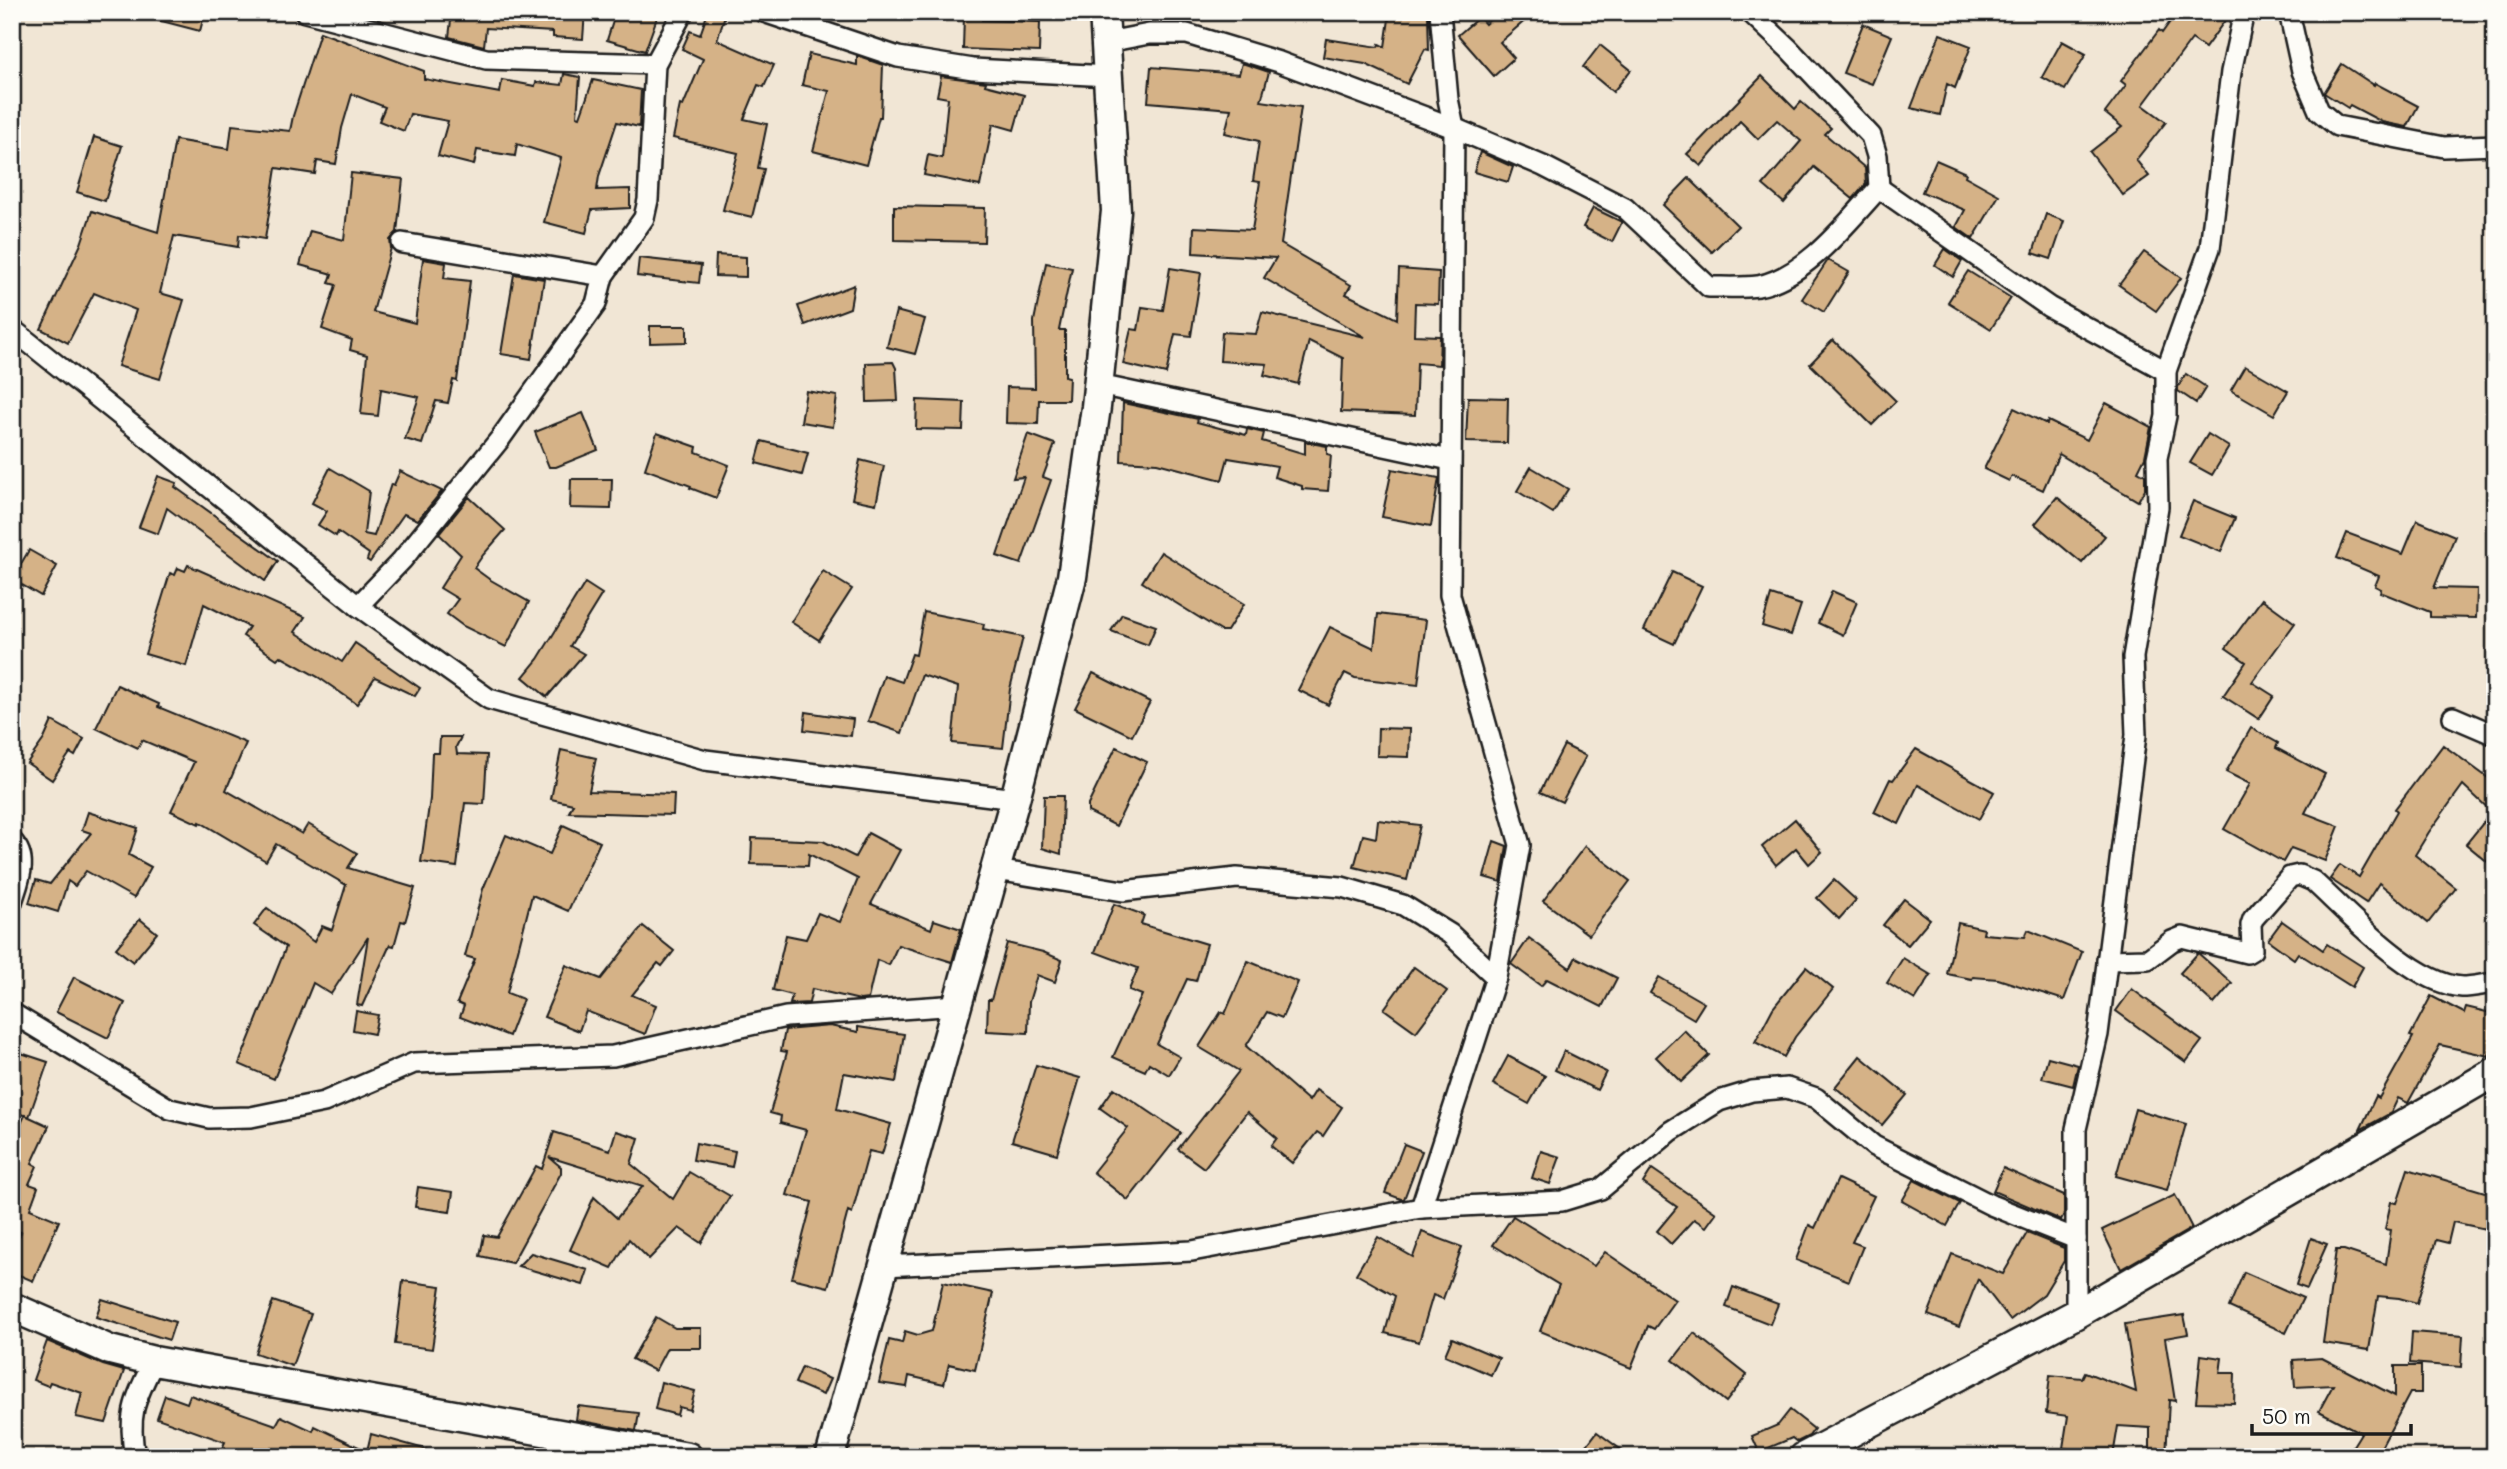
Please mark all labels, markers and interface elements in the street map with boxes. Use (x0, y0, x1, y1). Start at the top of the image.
scale bar (2252, 1392, 2411, 1436)
text: 50 m (2262, 1402, 2311, 1429)

